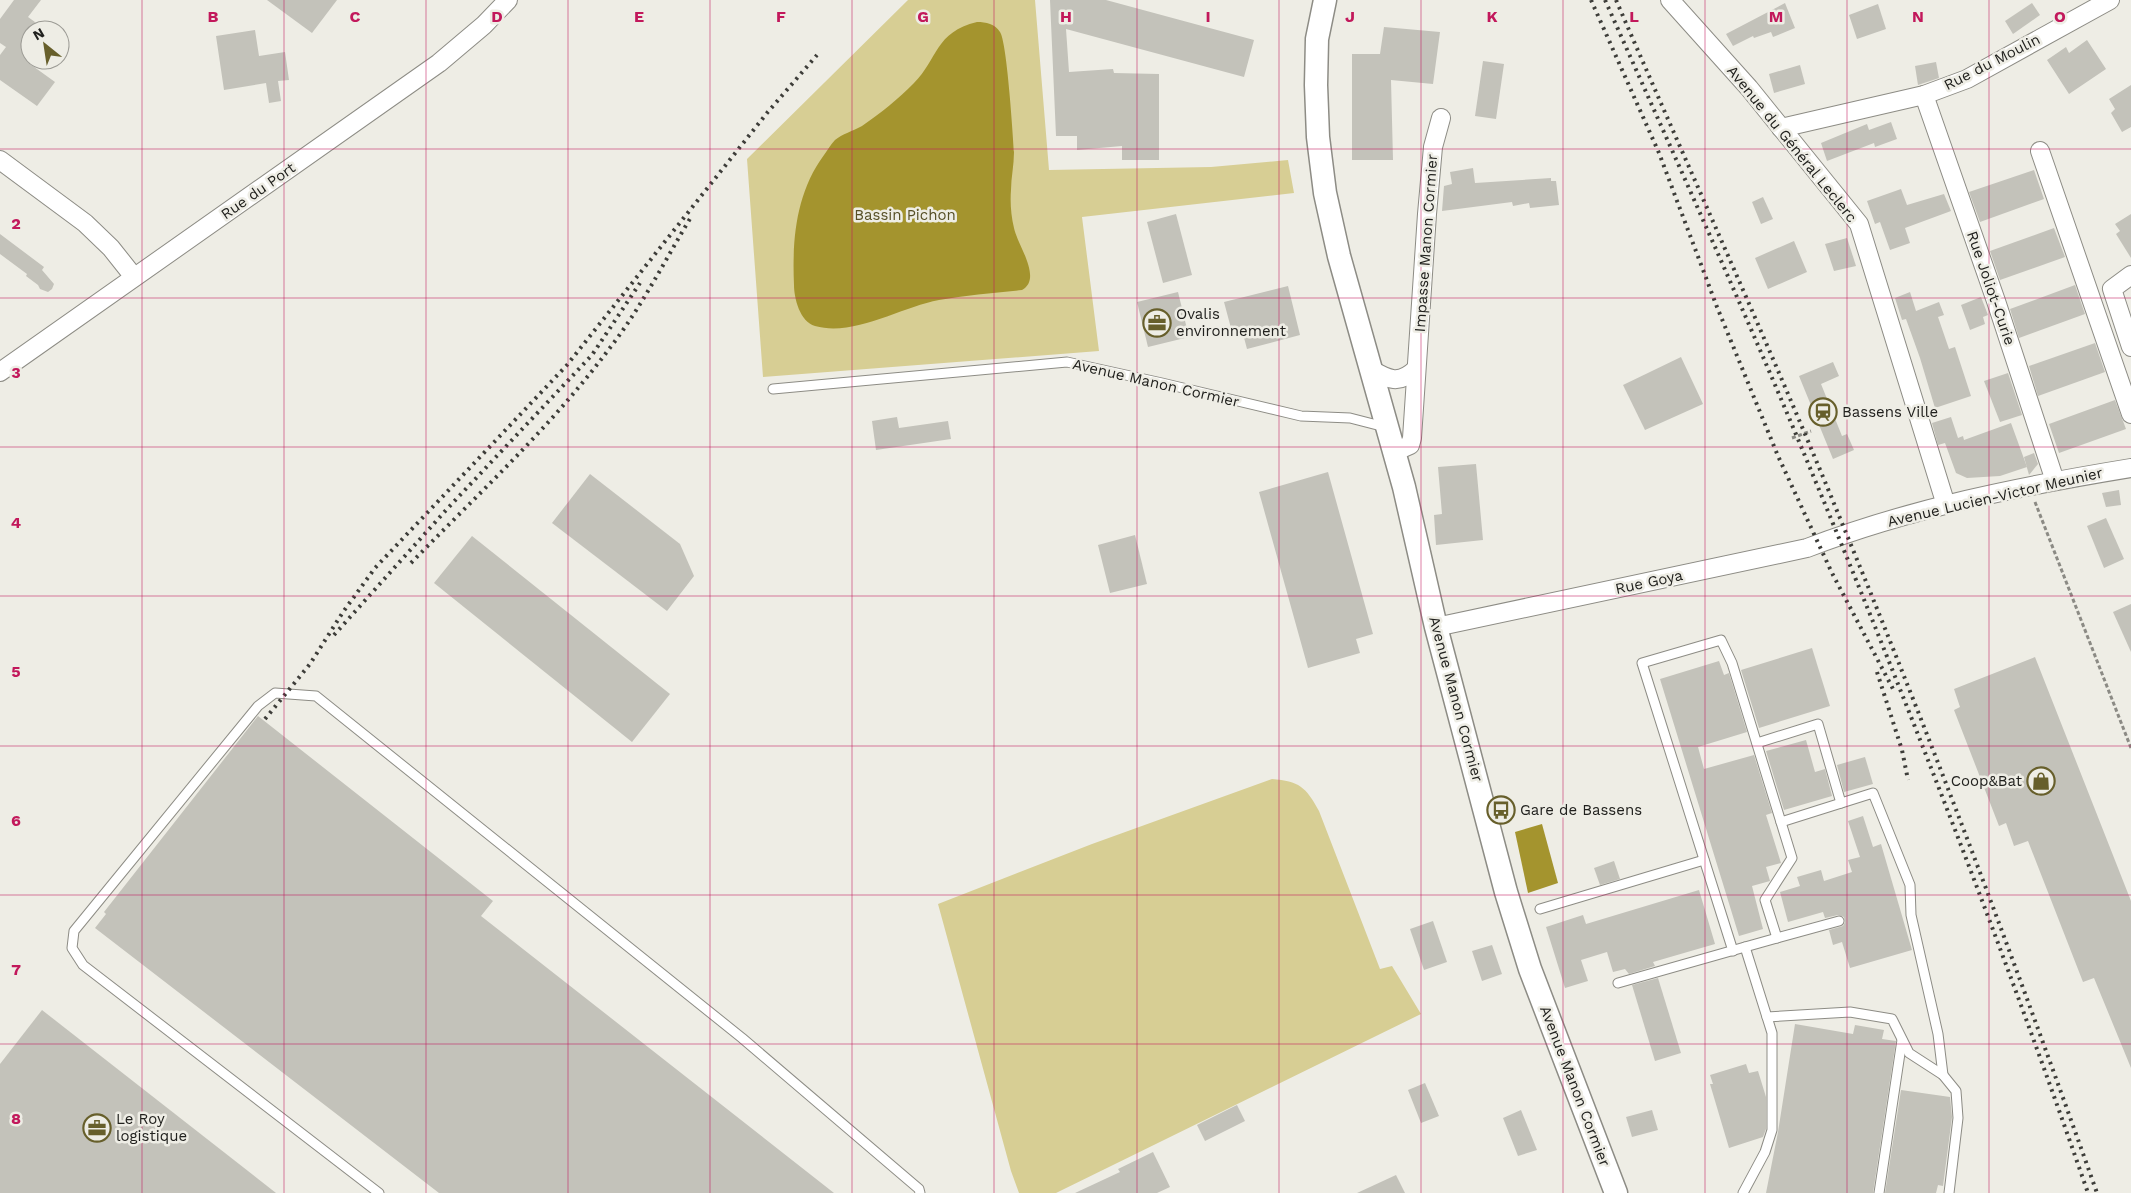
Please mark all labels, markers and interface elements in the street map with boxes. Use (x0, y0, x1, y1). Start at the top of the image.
text: B (208, 7, 219, 26)
text: C (350, 7, 361, 26)
text: D (491, 7, 503, 26)
text: E (634, 7, 644, 26)
text: F (776, 7, 786, 26)
text: G (917, 7, 929, 26)
text: H (1060, 7, 1072, 26)
text: I (1205, 7, 1211, 26)
text: J (1345, 7, 1355, 26)
text: K (1486, 7, 1498, 26)
text: L (1629, 7, 1639, 26)
text: M (1769, 7, 1783, 26)
text: N (1912, 7, 1924, 26)
text: O (2054, 7, 2066, 26)
north arrow (20, 20, 70, 70)
text: N (30, 24, 47, 43)
street label: Rue du Moulin (1941, 30, 2043, 94)
street label: Avenue du Général Leclerc (1723, 62, 1861, 226)
street label: Impasse Manon Cormier (1411, 153, 1441, 333)
street label: Rue du Port (217, 158, 299, 223)
park label: Bassin Pichon (854, 206, 956, 224)
text: 2 (11, 214, 21, 233)
street label: Rue Joliot-Curie (1963, 229, 2019, 347)
place label: Ovalis environnement (1176, 305, 1287, 340)
office icon: Ovalis environnement (1142, 308, 1172, 338)
street label: Avenue Manon Cormier (1071, 355, 1241, 411)
text: 3 (11, 363, 21, 382)
station icon: Bassens Ville (1808, 397, 1838, 427)
place label: Bassens Ville (1842, 403, 1938, 421)
street label: Avenue Lucien-Victor Meunier (1886, 463, 2104, 531)
text: 4 (11, 513, 21, 532)
street label: Rue Goya (1614, 566, 1685, 598)
street label: Avenue Manon Cormier (1425, 614, 1487, 784)
text: 5 (11, 662, 21, 681)
shop icon: Coop&Bat (2026, 766, 2056, 796)
place label: Coop&Bat (1951, 772, 2023, 790)
bus stop icon: Gare de Bassens (1486, 795, 1516, 825)
place label: Gare de Bassens (1520, 801, 1642, 819)
text: 6 (11, 811, 21, 830)
text: 7 (11, 960, 21, 979)
street label: Avenue Manon Cormier (1536, 1003, 1614, 1169)
text: 8 (11, 1109, 21, 1128)
place label: Le Roy logistique (116, 1110, 187, 1145)
office icon: Le Roy logistique (82, 1113, 112, 1143)

